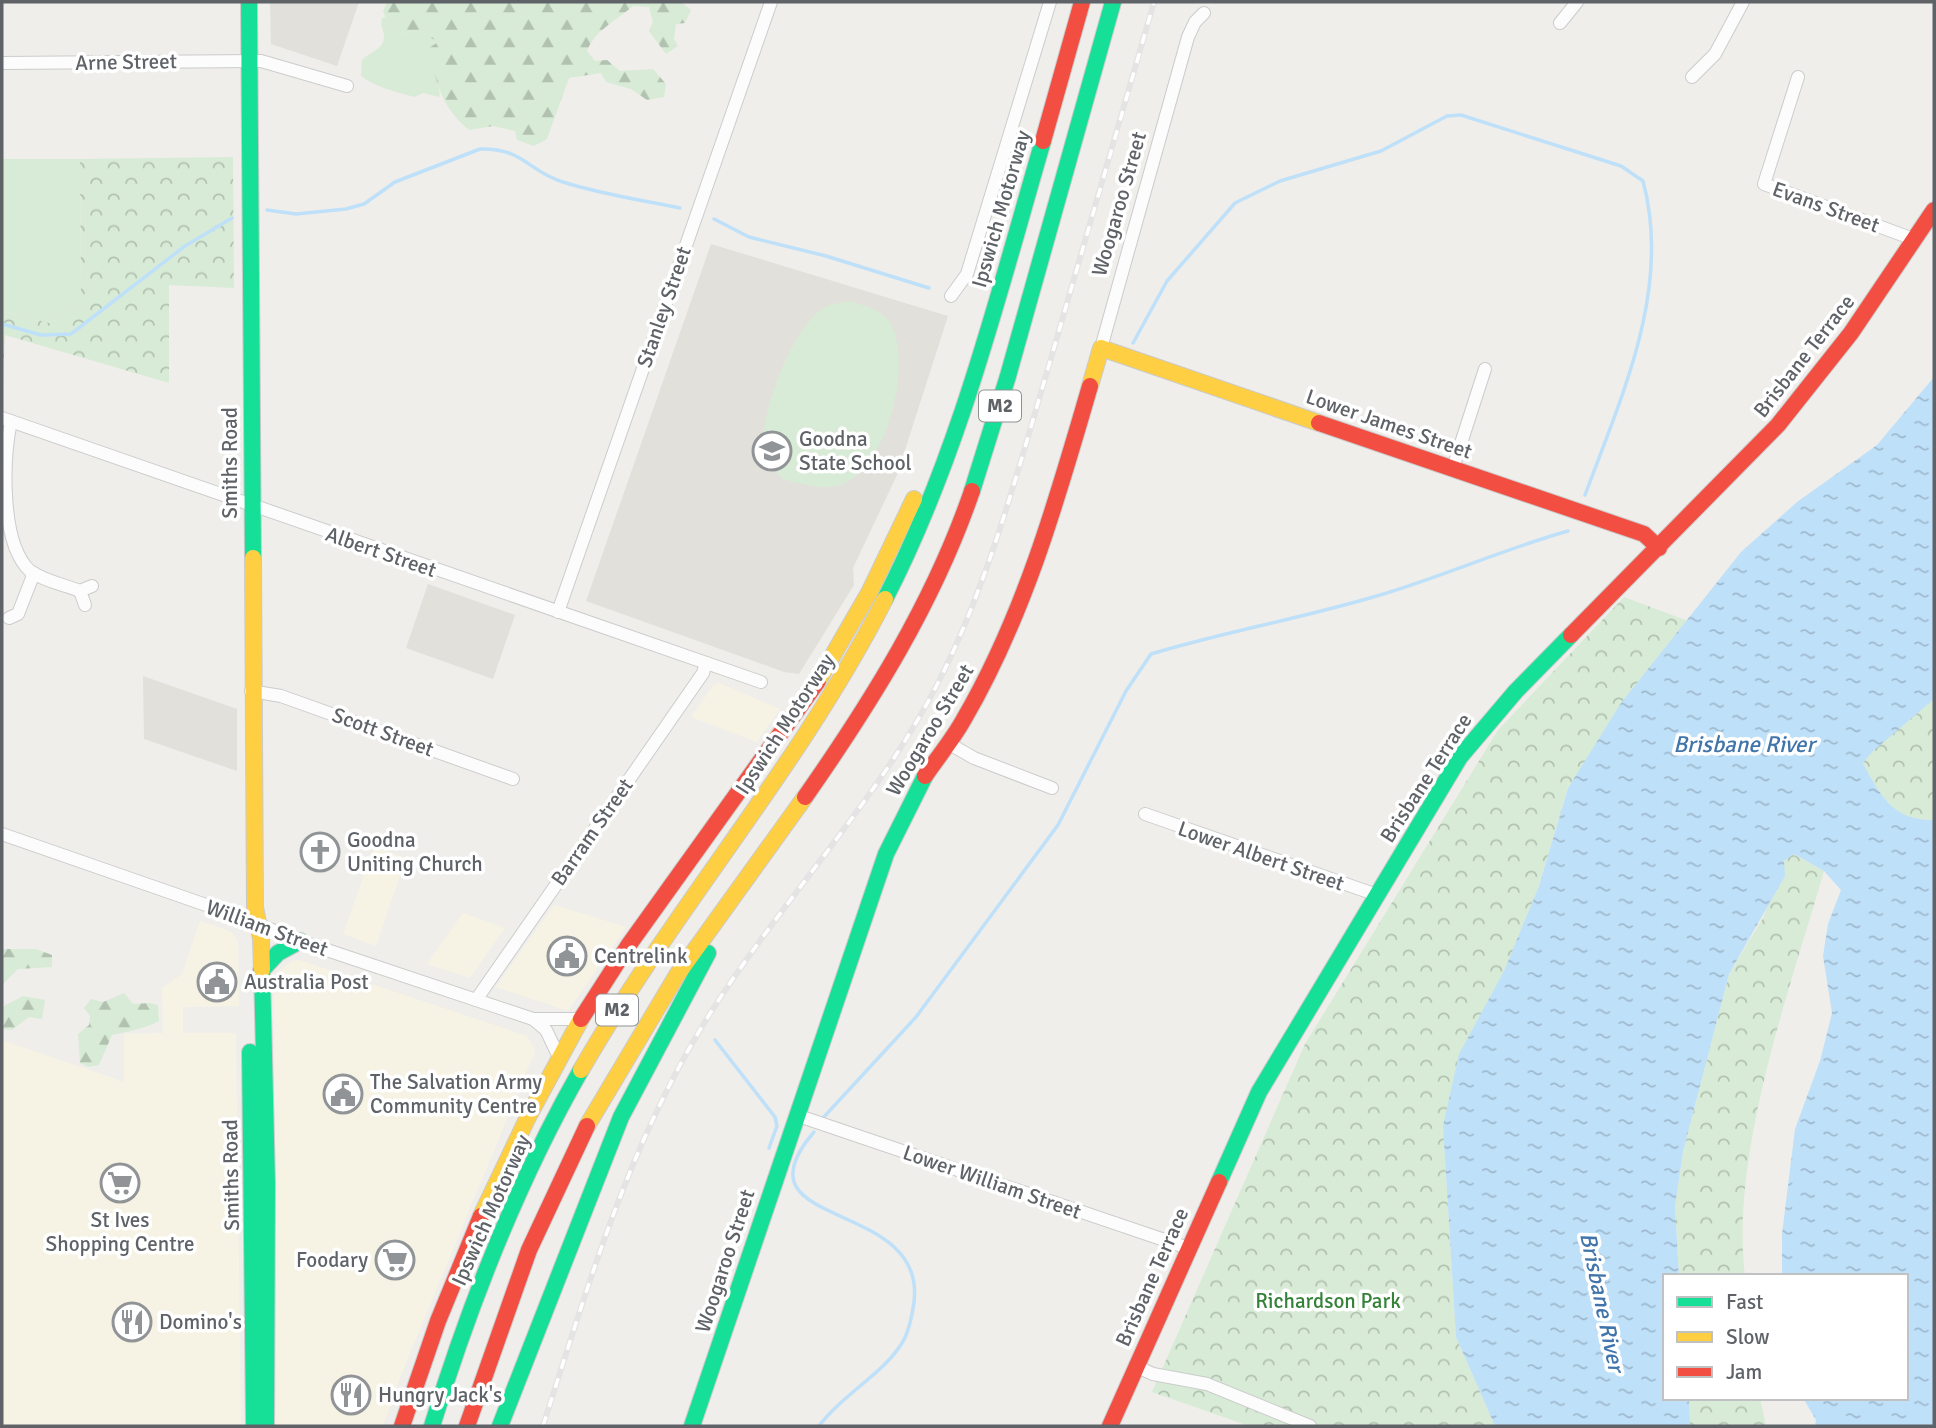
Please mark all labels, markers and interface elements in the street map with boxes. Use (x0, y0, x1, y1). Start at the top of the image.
street label: Arne Street (75, 48, 177, 76)
street label: Ipswich Motorway (966, 127, 1036, 291)
street label: Woogaroo Street (1086, 129, 1152, 279)
street label: Evans Street (1769, 176, 1883, 238)
street label: Stanley Street (631, 243, 697, 371)
street label: Brisbane Terrace (1748, 289, 1860, 423)
street label: Lower James Street (1302, 383, 1476, 465)
road number: M2 (979, 390, 1021, 422)
street label: Smiths Road (217, 407, 243, 519)
place label: Goodna State School (799, 426, 912, 476)
school or university icon: Goodna State School (751, 430, 793, 472)
street label: Albert Street (322, 521, 440, 583)
street label: Ipswich Motorway (730, 649, 840, 799)
street label: Woogaroo Street (880, 659, 980, 801)
street label: Scott Street (329, 702, 437, 762)
street label: Brisbane Terrace (1375, 708, 1477, 848)
water label: Brisbane River (1673, 730, 1818, 759)
street label: Barram Street (545, 773, 639, 891)
street label: Lower Albert Street (1174, 815, 1348, 897)
place label: Goodna Uniting Church (347, 827, 483, 877)
church icon: Goodna Uniting Church (299, 831, 341, 873)
street label: William Street (202, 894, 332, 962)
public building icon: Centrelink (546, 935, 588, 977)
place label: Centrelink (594, 943, 688, 969)
public building icon: Australia Post (196, 961, 238, 1003)
place label: Australia Post (244, 969, 369, 995)
road number: M2 (596, 994, 638, 1026)
place label: The Salvation Army Community Centre (370, 1069, 542, 1119)
public building icon: The Salvation Army Community Centre (322, 1073, 364, 1115)
street label: Smiths Road (217, 1119, 245, 1231)
street label: Ipswich Motorway (446, 1130, 536, 1290)
street label: Lower William Street (899, 1139, 1085, 1225)
supermarket icon: St Ives Shopping Centre (99, 1162, 141, 1204)
street label: Woogaroo Street (690, 1186, 760, 1336)
street label: Brisbane Terrace (1110, 1204, 1194, 1350)
place label: St Ives Shopping Centre (46, 1207, 194, 1257)
water label: Brisbane River (1573, 1230, 1632, 1378)
supermarket icon: Foodary (374, 1239, 416, 1281)
place label: Foodary (296, 1247, 368, 1273)
legend (1663, 1274, 1908, 1400)
park label: Richardson Park (1255, 1288, 1401, 1314)
text: Fast (1726, 1289, 1763, 1315)
restaurant icon: Domino's (111, 1301, 153, 1343)
place label: Domino's (159, 1309, 242, 1335)
text: Slow (1726, 1324, 1770, 1350)
text: Jam (1726, 1359, 1762, 1385)
restaurant icon: Hungry Jack's (330, 1374, 372, 1416)
place label: Hungry Jack's (378, 1382, 502, 1408)

